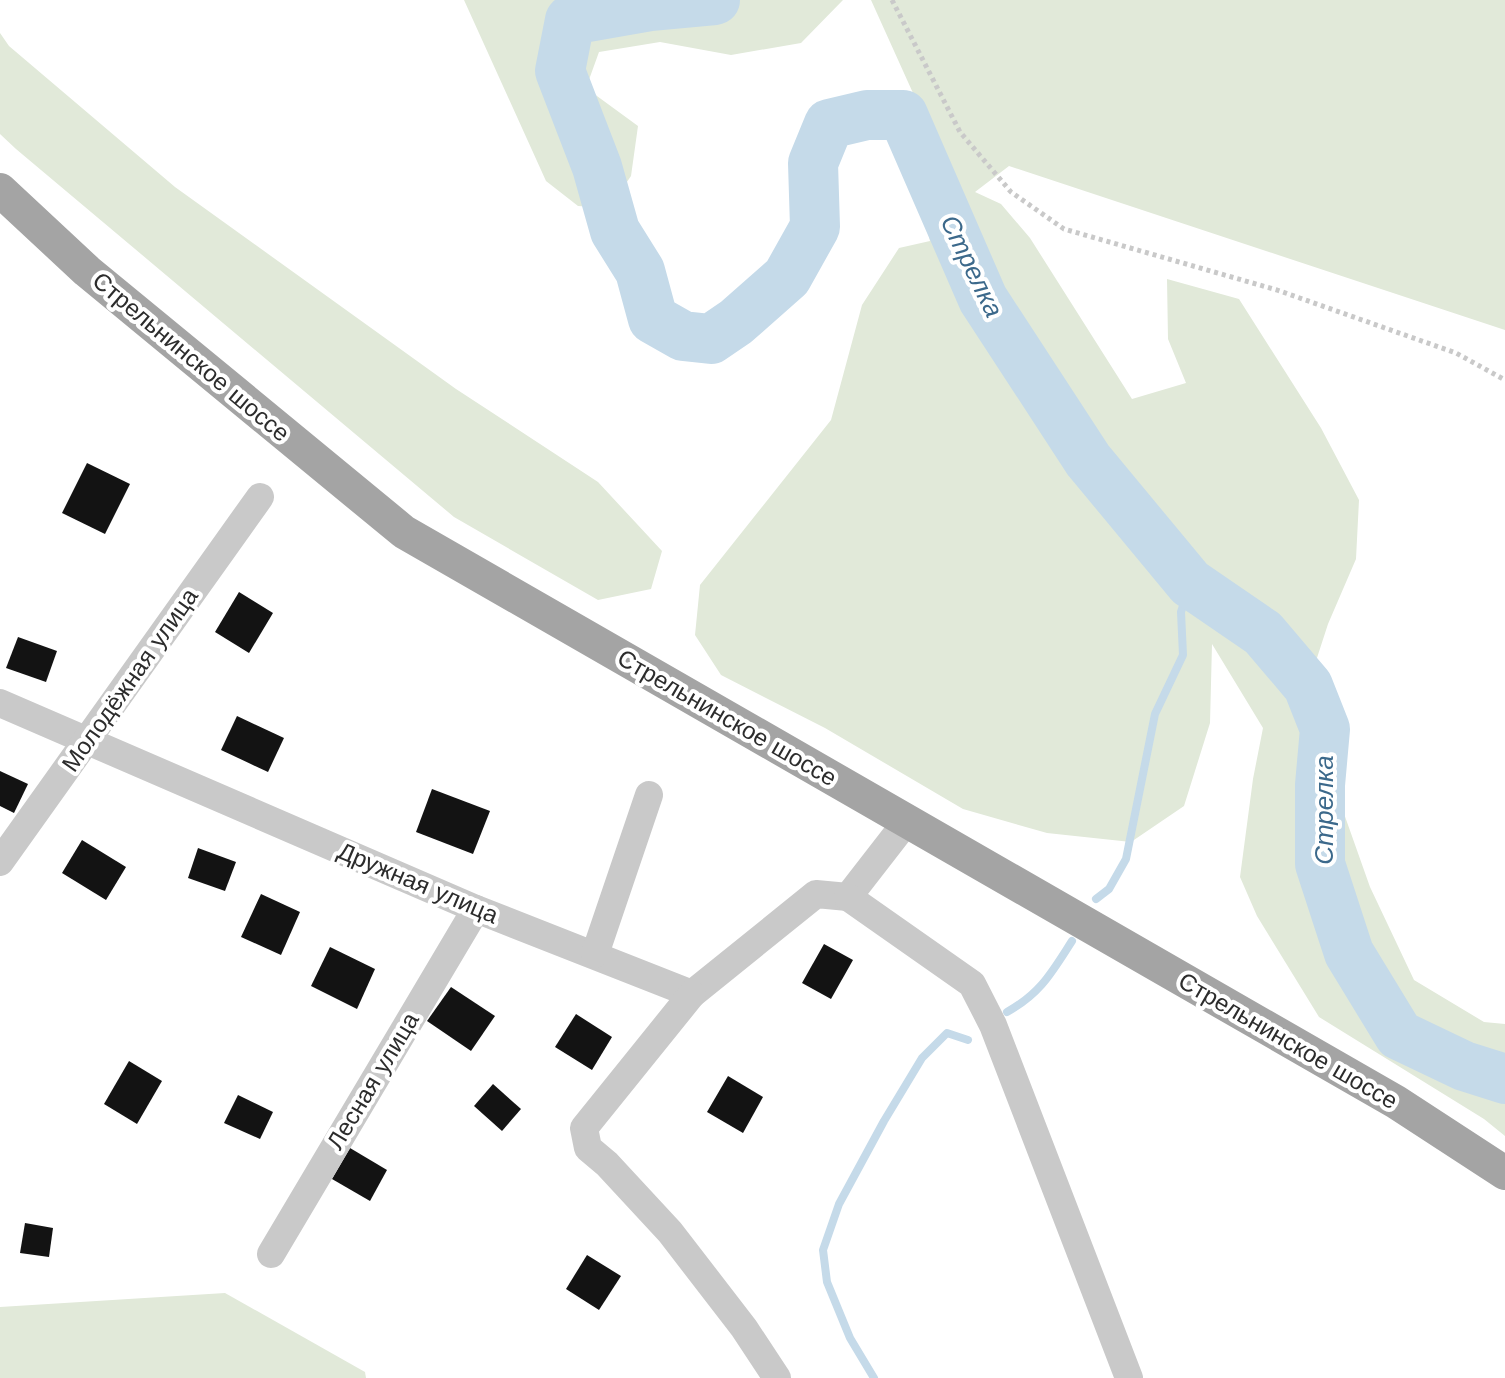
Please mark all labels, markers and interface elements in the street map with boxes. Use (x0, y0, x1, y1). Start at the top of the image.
water label: Стрелка (934, 210, 1010, 322)
street label: Стрельнинское шоссе (87, 266, 295, 448)
street label: Молодёжная улица (56, 582, 204, 777)
street label: Стрельнинское шоссе (613, 644, 841, 792)
water label: Стрелка (1309, 755, 1339, 865)
street label: Дружная улица (334, 837, 503, 930)
street label: Стрельнинское шоссе (1174, 967, 1402, 1115)
street label: Лесная улица (321, 1007, 425, 1155)

